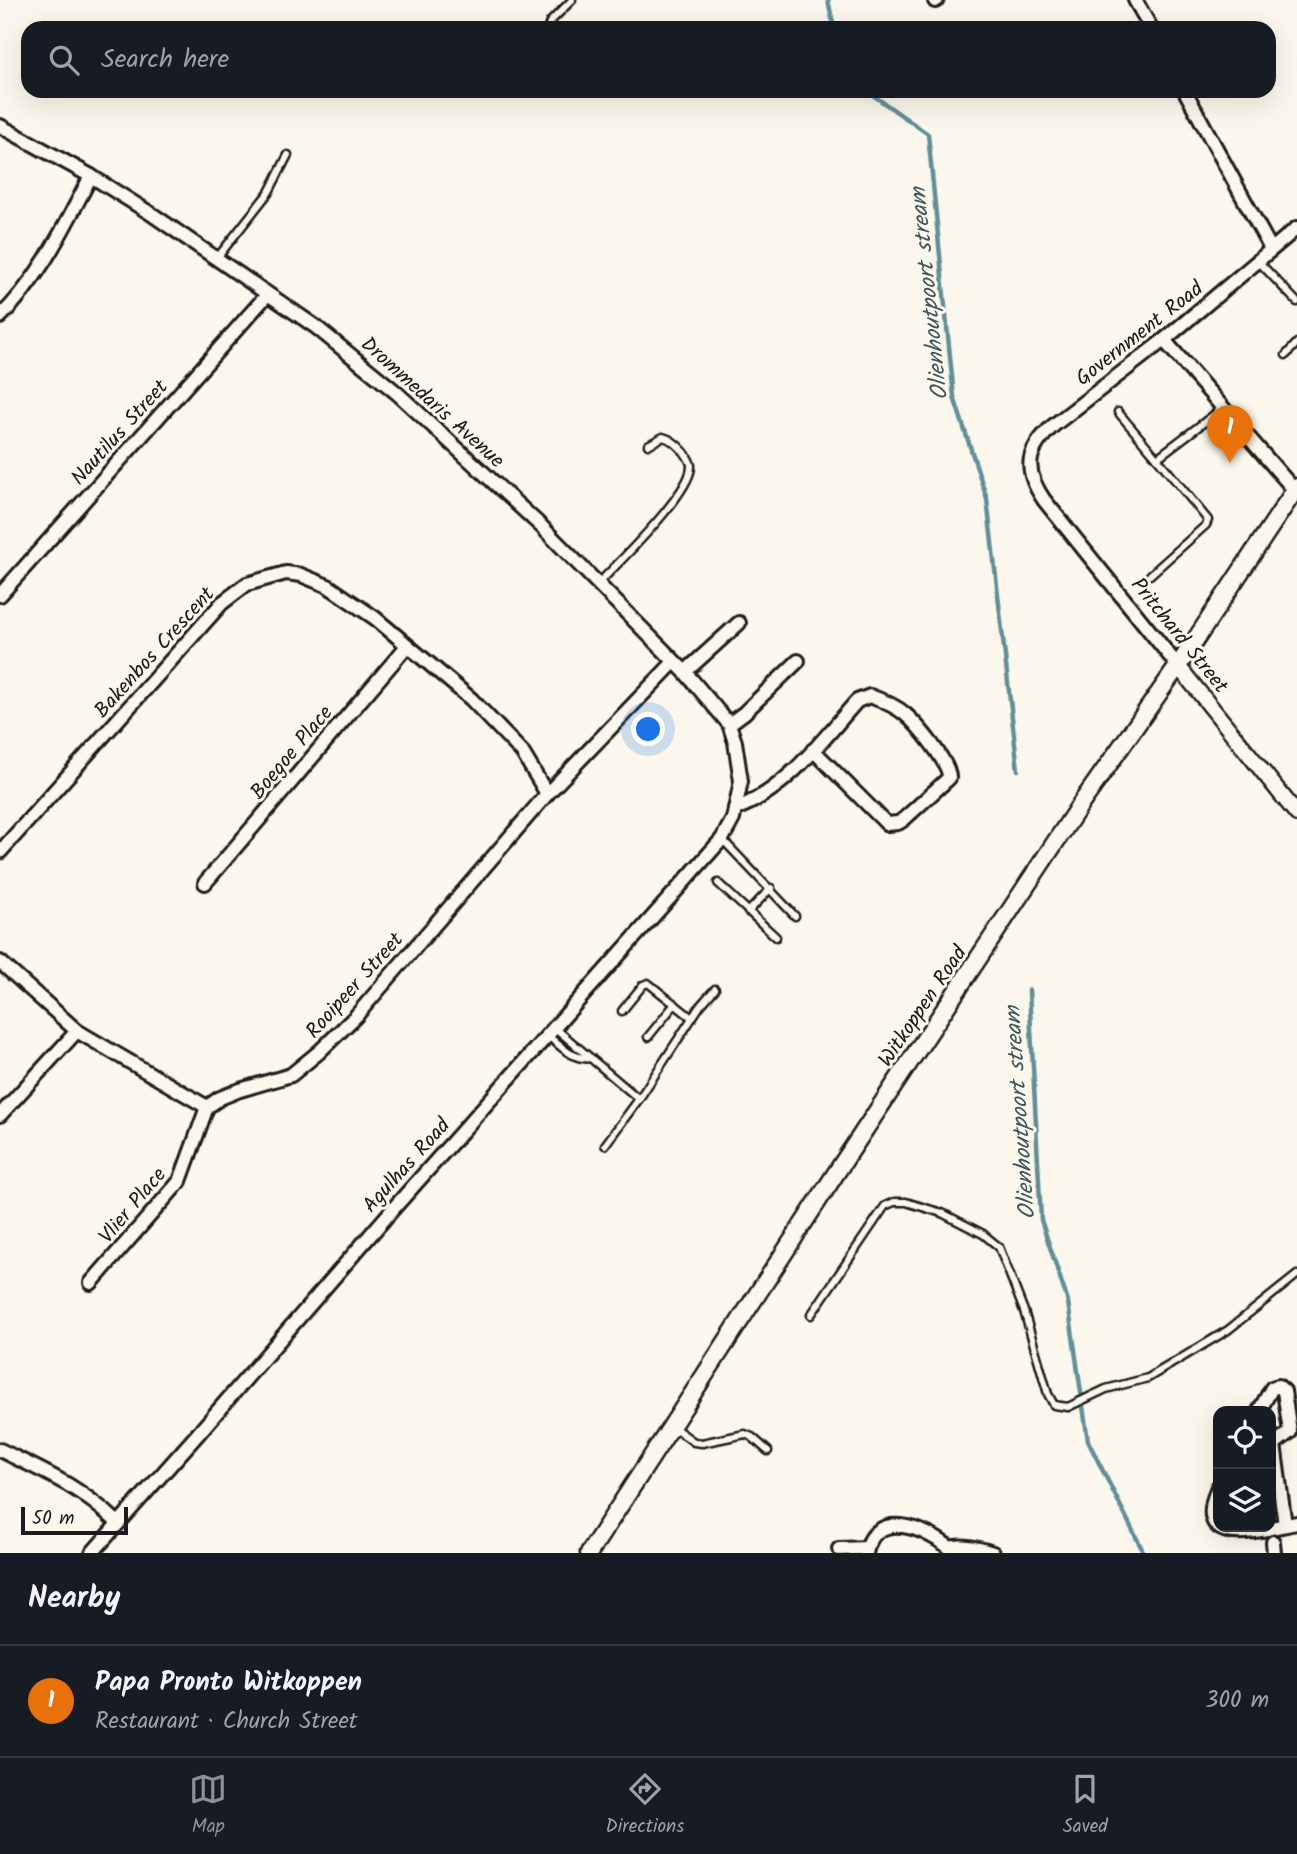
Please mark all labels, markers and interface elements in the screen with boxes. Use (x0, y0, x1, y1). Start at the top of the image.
search box (21, 21, 1276, 98)
text: Search here (101, 39, 229, 81)
icon: search (45, 41, 83, 79)
water label: Olienhoutpoort stream (901, 184, 959, 402)
street label: Government Road (1069, 273, 1211, 395)
street label: Drommedaris Avenue (352, 329, 512, 477)
street label: Nautilus Street (63, 372, 178, 494)
pin: 1 (1207, 405, 1253, 463)
street label: Pritchard Street (1122, 571, 1237, 702)
street label: Bakenbos Crescent (87, 579, 224, 726)
street label: Boegoe Place (243, 698, 342, 808)
your location (631, 712, 665, 746)
street label: Rooipeer Street (298, 925, 413, 1047)
street label: Witkoppen Road (870, 939, 976, 1074)
water label: Olienhoutpoort stream (995, 1003, 1046, 1221)
street label: Agulhas Road (355, 1111, 459, 1221)
street label: Vlier Place (91, 1160, 175, 1252)
map controls (1213, 1406, 1276, 1532)
button: locate (1213, 1406, 1276, 1469)
button: layers (1213, 1469, 1276, 1532)
scale bar (21, 1504, 128, 1536)
text: 50 m (32, 1504, 74, 1534)
text: Nearby (28, 1575, 120, 1623)
text: Papa Pronto Witkoppen (95, 1662, 362, 1704)
text: 1 (48, 1683, 54, 1719)
text: 300 m (1205, 1683, 1269, 1719)
text: Restaurant · Church Street (95, 1704, 358, 1740)
tab: Map (189, 1770, 227, 1842)
tab: Directions (606, 1770, 684, 1842)
tab: Saved (1063, 1770, 1108, 1842)

